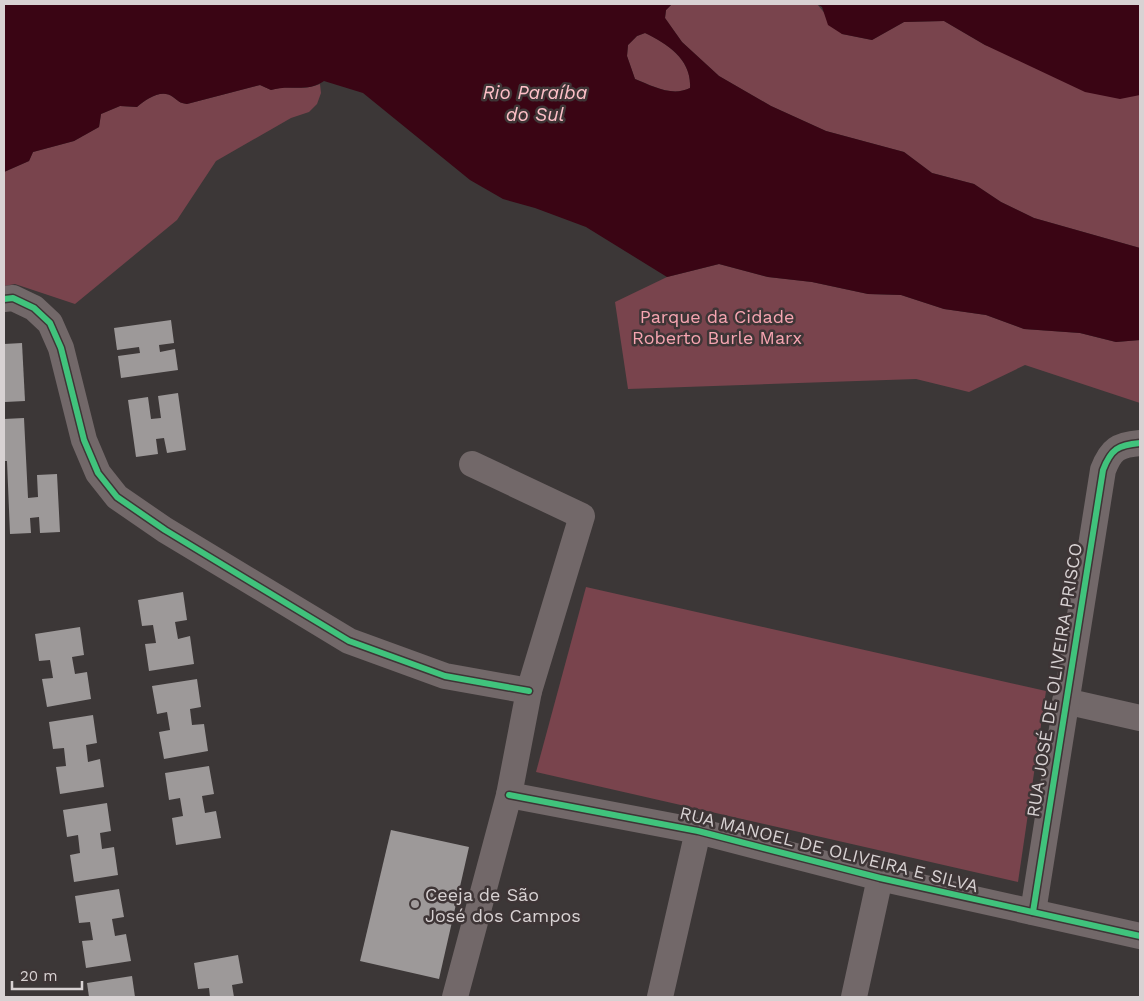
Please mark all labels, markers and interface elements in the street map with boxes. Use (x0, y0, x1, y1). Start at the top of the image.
water label: Rio Paraíba do Sul (483, 81, 588, 126)
park label: Parque da Cidade Roberto Burle Marx (632, 306, 802, 348)
street label: RUA JOSÉ DE OLIVEIRA PRISCO (1022, 541, 1086, 819)
street label: RUA MANOEL DE OLIVEIRA E SILVA (677, 802, 981, 896)
place label: Ceeja de São José dos Campos (425, 884, 581, 926)
marker: Ceeja de São José dos Campos (409, 898, 421, 910)
scale bar (12, 958, 82, 990)
text: 20 m (20, 967, 58, 985)

